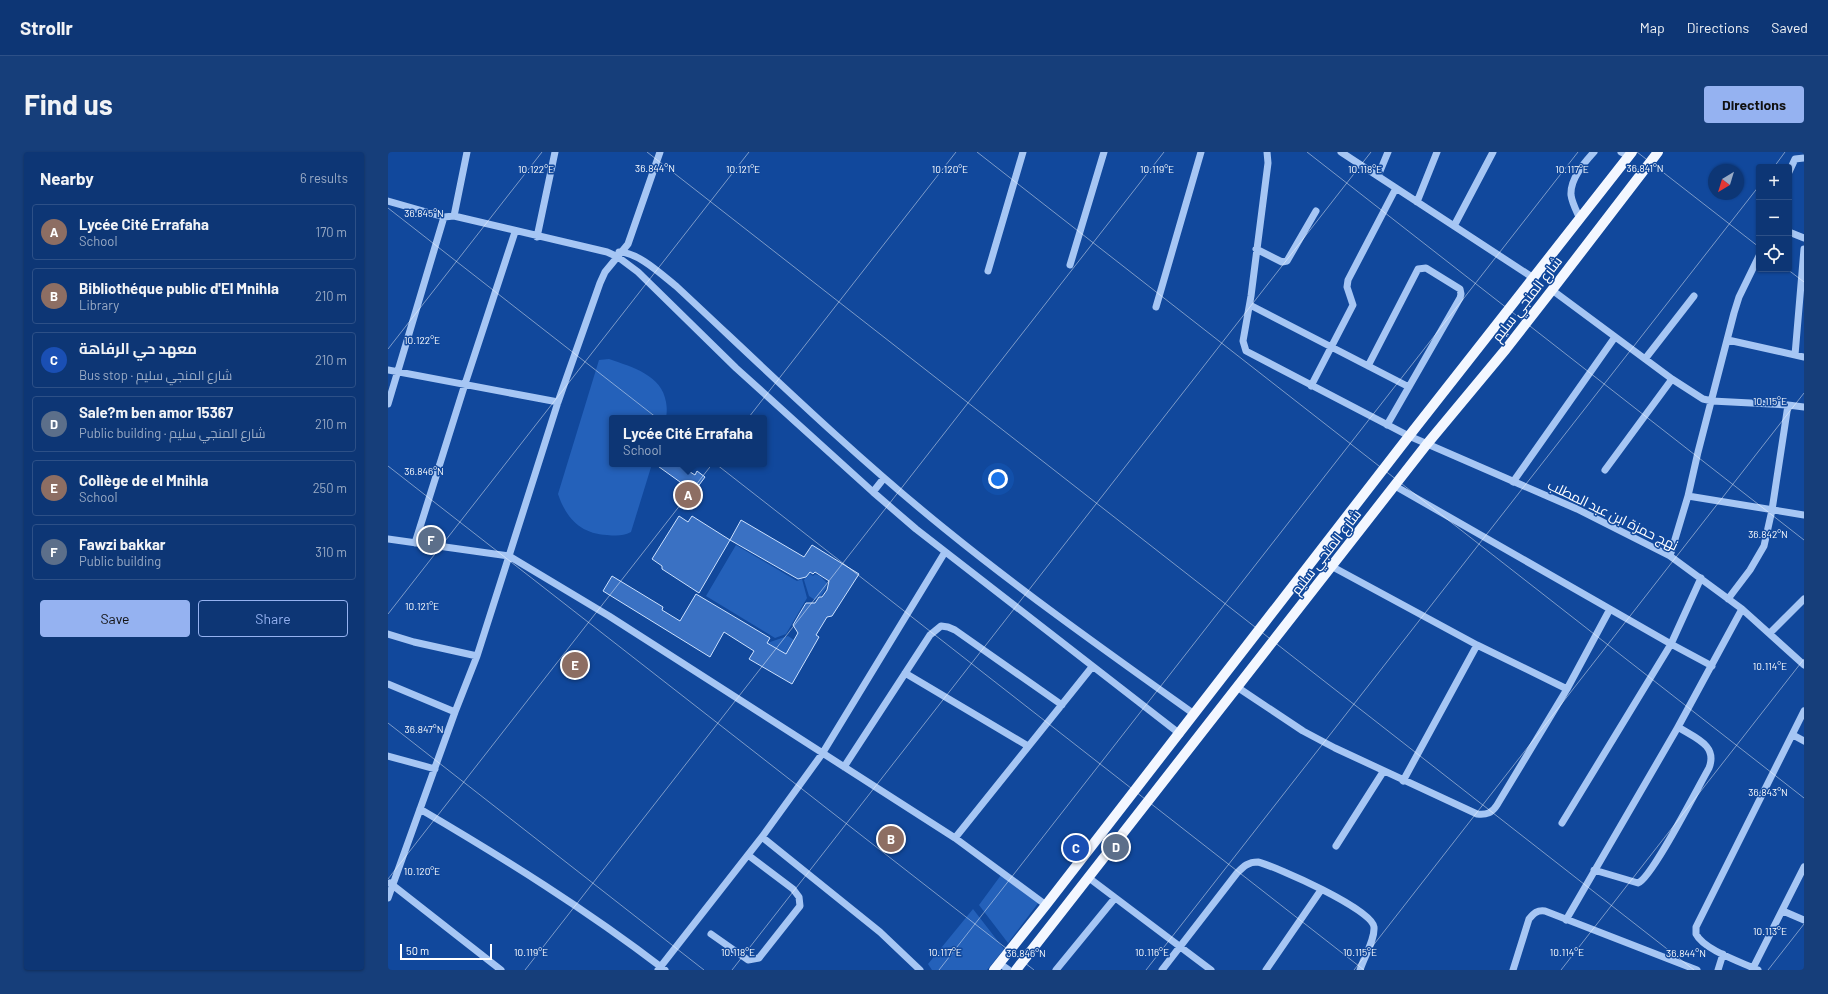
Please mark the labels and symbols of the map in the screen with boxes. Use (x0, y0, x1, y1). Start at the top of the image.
text: 36.844°N (635, 162, 675, 174)
text: 36.841°N (1627, 162, 1663, 174)
text: 10.122°E (518, 163, 554, 175)
text: 10.121°E (726, 163, 760, 175)
text: 10.120°E (932, 163, 968, 175)
text: 10.119°E (1140, 163, 1174, 175)
text: 10.118°E (1348, 163, 1382, 175)
text: 10.117°E (1555, 163, 1589, 175)
north arrow (1708, 164, 1744, 200)
text: 36.845°N (404, 207, 444, 219)
street label: شارع المنجي سليم (1488, 253, 1568, 347)
text: 10.122°E (404, 334, 440, 346)
text: 10.115°E (1753, 395, 1787, 407)
text: 36.846°N (404, 465, 444, 477)
your location (988, 469, 1008, 489)
street label: نهج حمزة ابن عبد المطلب (1545, 476, 1681, 554)
pin: A (675, 480, 701, 510)
street label: شارع المنجي سليم (1287, 506, 1367, 600)
pin: F (418, 525, 444, 555)
text: 36.842°N (1748, 528, 1788, 540)
text: 10.121°E (405, 600, 439, 612)
pin: E (562, 650, 588, 680)
text: 10.114°E (1753, 660, 1787, 672)
text: 36.847°N (405, 723, 443, 735)
text: 36.843°N (1748, 786, 1788, 798)
pin: B (878, 824, 904, 854)
pin: D (1103, 832, 1129, 862)
pin: C (1063, 833, 1089, 863)
text: 10.120°E (404, 865, 440, 877)
text: 10.113°E (1753, 925, 1787, 937)
scale bar (400, 942, 492, 961)
text: 10.119°E (514, 946, 548, 958)
text: 10.118°E (721, 946, 755, 958)
text: 10.117°E (928, 946, 962, 958)
text: 10.116°E (1135, 946, 1169, 958)
text: 10.115°E (1343, 946, 1377, 958)
text: 10.114°E (1550, 946, 1584, 958)
text: 36.846°N (1006, 947, 1046, 959)
text: 36.844°N (1666, 947, 1706, 959)

